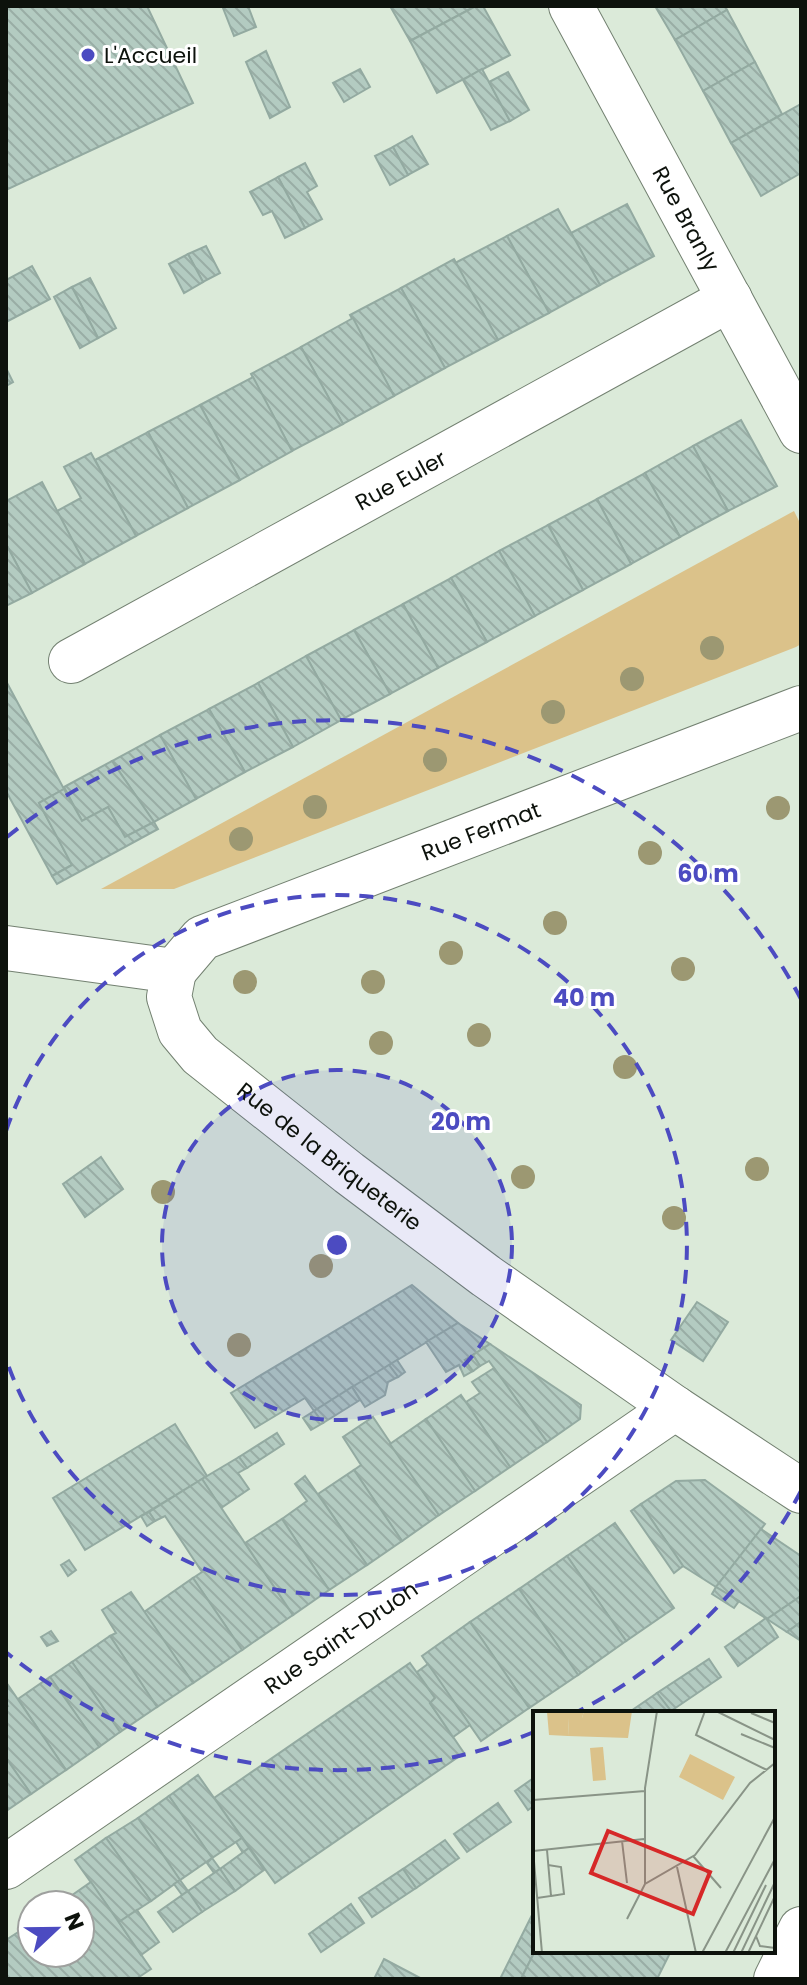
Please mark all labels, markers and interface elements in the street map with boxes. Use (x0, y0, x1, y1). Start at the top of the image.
place label: L'Accueil (104, 40, 197, 71)
marker: L'Accueil (79, 46, 97, 64)
street label: Rue Branly (645, 161, 728, 278)
street label: Rue Euler (349, 442, 452, 518)
street label: Rue Fermat (417, 794, 545, 868)
text: 60 m (677, 857, 739, 890)
text: 40 m (553, 981, 615, 1014)
street label: Rue de la Briqueterie (231, 1075, 428, 1238)
text: 20 m (431, 1105, 491, 1138)
centre of rings (323, 1231, 351, 1259)
street label: Rue Saint-Druon (258, 1573, 424, 1701)
inset map (533, 1711, 775, 1953)
north arrow (16, 1889, 96, 1969)
text: N (57, 1908, 92, 1935)

